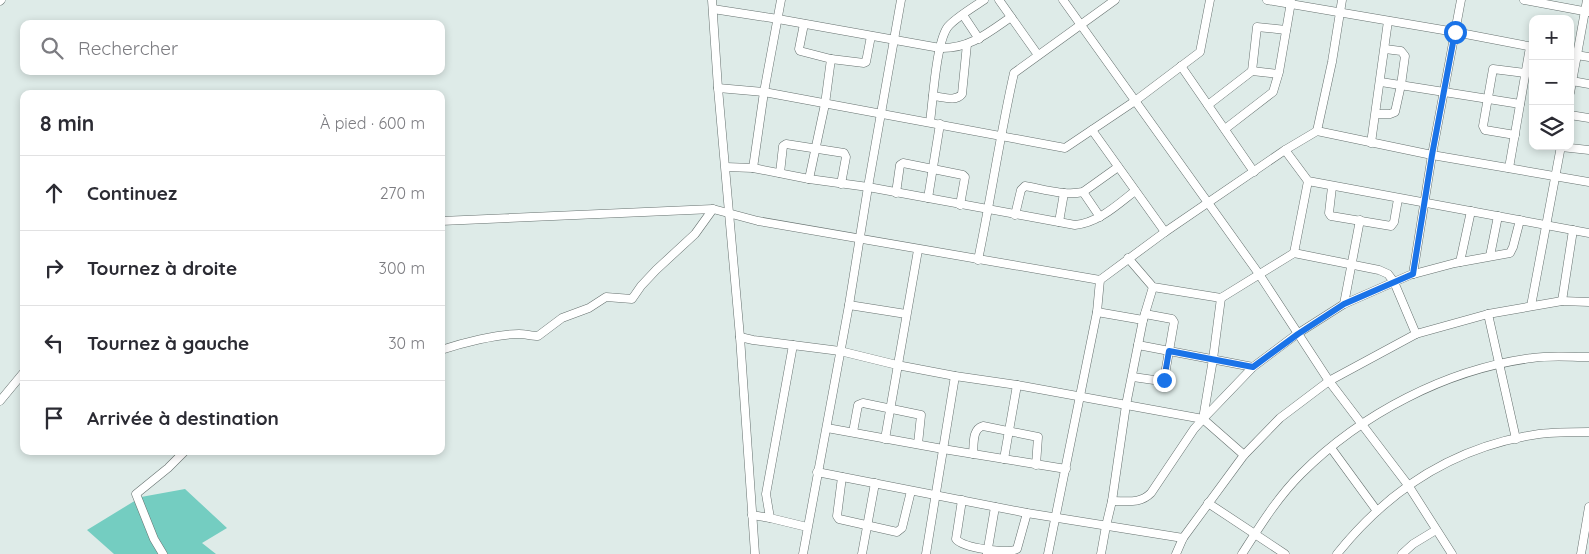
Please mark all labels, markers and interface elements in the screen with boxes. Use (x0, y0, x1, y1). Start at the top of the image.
map controls (1529, 15, 1574, 150)
button: + (1529, 15, 1574, 60)
search box (20, 20, 445, 75)
route start (1444, 21, 1467, 44)
icon: search (38, 34, 66, 62)
text: Rechercher (78, 36, 178, 60)
button: − (1529, 60, 1574, 105)
button: layers (1529, 105, 1574, 150)
text: 8 min (40, 110, 94, 136)
text: À pied · 600 m (320, 113, 425, 133)
icon: ahead (40, 179, 68, 207)
text: Continuez (87, 181, 177, 205)
text: 270 m (380, 183, 425, 203)
icon: right (40, 254, 68, 282)
text: Tournez à droite (87, 256, 237, 280)
text: 300 m (379, 258, 425, 278)
icon: left (40, 329, 68, 357)
text: Tournez à gauche (87, 331, 249, 355)
text: 30 m (388, 333, 425, 353)
route end (1153, 369, 1176, 392)
icon: arrive (40, 404, 68, 432)
text: Arrivée à destination (87, 406, 279, 430)

